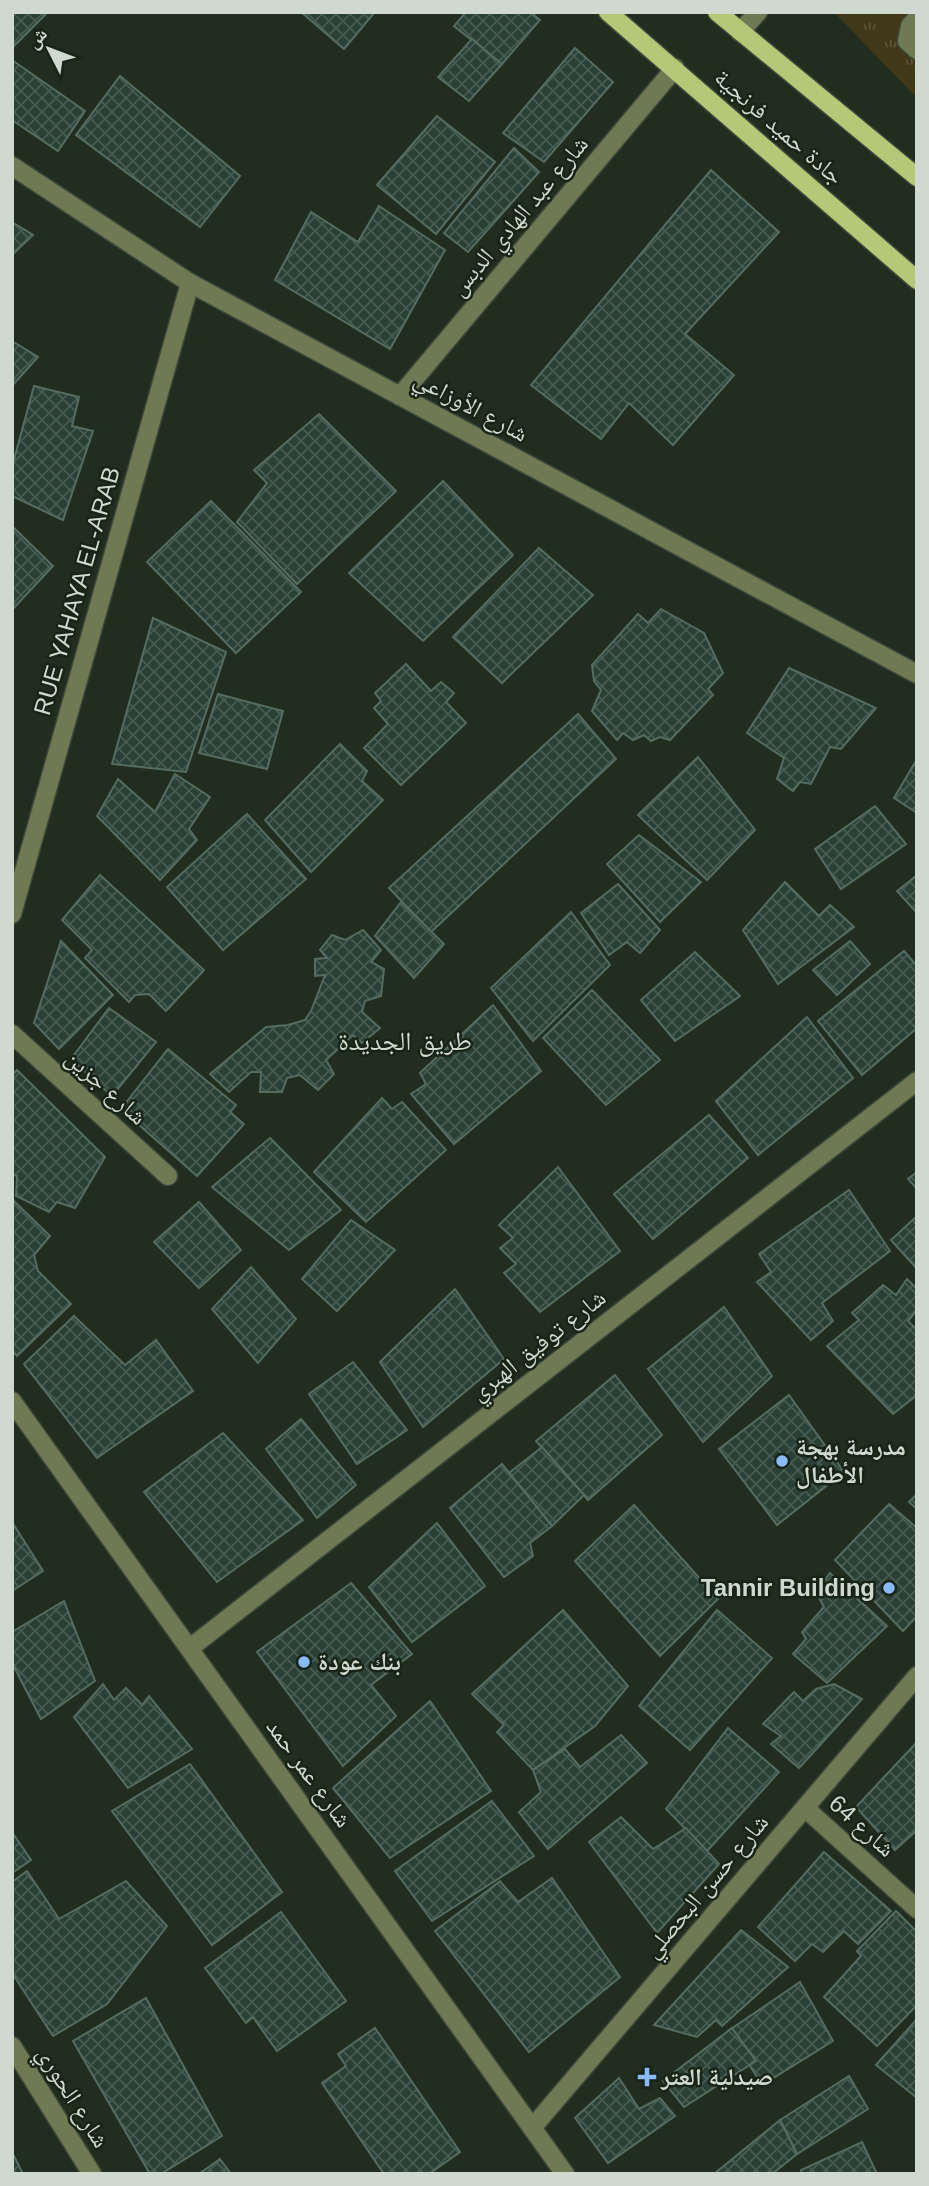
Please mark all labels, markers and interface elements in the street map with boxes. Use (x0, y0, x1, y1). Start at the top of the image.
north arrow (14, 14, 84, 84)
text: ش (22, 23, 52, 53)
street label: جادة حميد فرنجية (709, 63, 849, 190)
street label: شارع عبد الهادي الدبس (444, 130, 598, 305)
street label: شارع الأوزاعي (407, 364, 533, 452)
street label: RUE YAHAYA EL-ARAB (28, 464, 125, 718)
district label: طريق الجديدة (338, 1026, 472, 1057)
street label: شارع جزين (59, 1043, 152, 1131)
street label: شارع توفيق الهبري (465, 1283, 614, 1411)
place label: مدرسة بهجة الأطفال (796, 1433, 906, 1489)
marker: مدرسة بهجة الأطفال (774, 1453, 790, 1469)
place label: Tannir Building (701, 1574, 875, 1601)
marker: Tannir Building (881, 1580, 897, 1596)
place label: بنك عودة (318, 1648, 401, 1676)
marker: بنك عودة (296, 1654, 312, 1670)
street label: شارع عمر حمد (259, 1713, 358, 1833)
street label: شارع 64 (823, 1789, 901, 1864)
street label: شارع حسن البحصلي (638, 1808, 778, 1967)
street label: شارع الحوري (26, 2041, 115, 2156)
place label: صيدلية العتر (660, 2063, 773, 2091)
marker: صيدلية العتر (639, 2069, 655, 2085)

